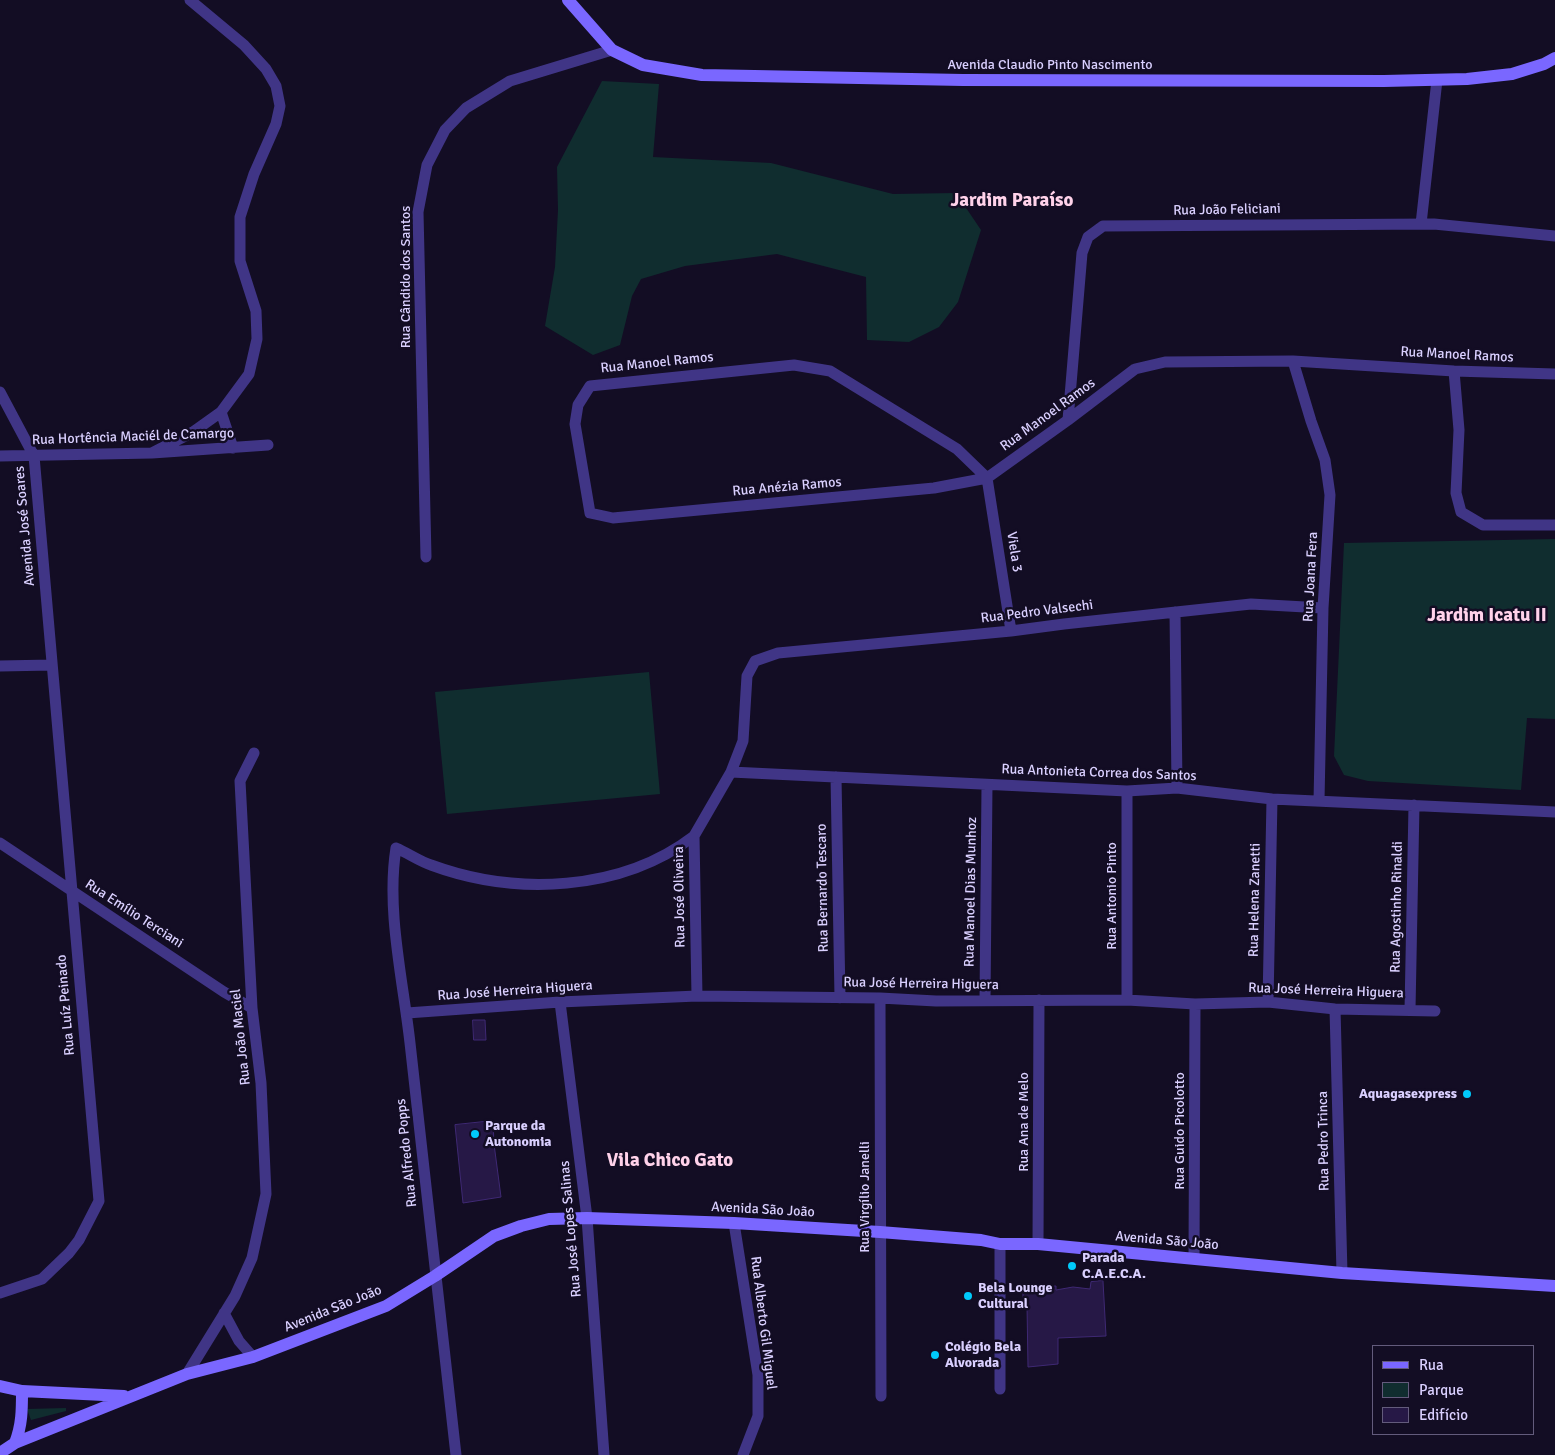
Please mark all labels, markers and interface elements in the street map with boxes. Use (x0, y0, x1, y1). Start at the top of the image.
street label: Avenida Claudio Pinto Nascimento (947, 57, 1153, 73)
district label: Jardim Paraíso (951, 190, 1073, 212)
street label: Rua João Feliciani (1173, 201, 1281, 219)
street label: Rua Cândido dos Santos (398, 206, 414, 348)
street label: Rua Manoel Ramos (1400, 344, 1514, 366)
street label: Rua Manoel Ramos (600, 349, 714, 377)
street label: Rua Manoel Ramos (997, 375, 1099, 455)
street label: Rua Hortência Maciél de Camargo (32, 425, 234, 449)
street label: Avenida José Soares (11, 465, 39, 587)
street label: Rua Anézia Ramos (732, 474, 842, 500)
street label: Viela 3 (1003, 531, 1025, 573)
street label: Rua Joana Fera (1300, 531, 1322, 623)
street label: Rua Pedro Valsechi (980, 597, 1094, 627)
district label: Jardim Icatu II (1427, 605, 1547, 627)
street label: Rua Antonieta Correa dos Santos (1001, 761, 1197, 785)
street label: Rua Manoel Dias Munhoz (961, 817, 981, 967)
street label: Rua Bernardo Tescaro (813, 823, 833, 953)
street label: Rua Agostinho Rinaldi (1387, 841, 1407, 973)
street label: Rua Antonio Pinto (1104, 842, 1120, 950)
street label: Rua Helena Zanetti (1246, 843, 1264, 957)
street label: Rua José Oliveira (671, 846, 689, 948)
street label: Rua Emílio Terciani (82, 876, 186, 952)
street label: Rua Luíz Peinado (53, 954, 79, 1056)
street label: Rua José Herreira Higuera (843, 974, 999, 994)
street label: Rua José Herreira Higuera (437, 977, 593, 1005)
street label: Rua José Herreira Higuera (1248, 980, 1404, 1002)
street label: Rua João Maciel (228, 988, 254, 1086)
street label: Rua Ana de Melo (1016, 1072, 1032, 1172)
street label: Rua Guido Picolotto (1172, 1072, 1188, 1190)
place label: Aquagasexpress (1359, 1086, 1457, 1102)
marker: Aquagasexpress (1461, 1088, 1473, 1100)
street label: Rua Pedro Trinca (1315, 1091, 1333, 1191)
street label: Rua Alfredo Popps (393, 1098, 421, 1208)
place label: Parque da Autonomia (485, 1118, 551, 1150)
marker: Parque da Autonomia (469, 1128, 481, 1140)
street label: Rua Virgílio Janelli (857, 1141, 873, 1253)
district label: Vila Chico Gato (607, 1150, 733, 1172)
street label: Rua José Lopes Salinas (557, 1160, 585, 1298)
street label: Avenida São João (711, 1199, 815, 1221)
street label: Avenida São João (1115, 1228, 1219, 1254)
place label: Parada C.A.E.C.A. (1082, 1250, 1146, 1282)
street label: Rua Alberto Gil Miguel (746, 1255, 780, 1391)
marker: Parada C.A.E.C.A. (1066, 1260, 1078, 1272)
place label: Bela Lounge Cultural (978, 1280, 1053, 1312)
street label: Avenida São João (282, 1282, 384, 1336)
marker: Bela Lounge Cultural (962, 1290, 974, 1302)
place label: Colégio Bela Alvorada (945, 1339, 1021, 1371)
legend (1372, 1345, 1535, 1435)
marker: Colégio Bela Alvorada (929, 1349, 941, 1361)
text: Rua (1419, 1356, 1444, 1374)
text: Parque (1419, 1381, 1464, 1399)
text: Edifício (1419, 1406, 1468, 1424)

